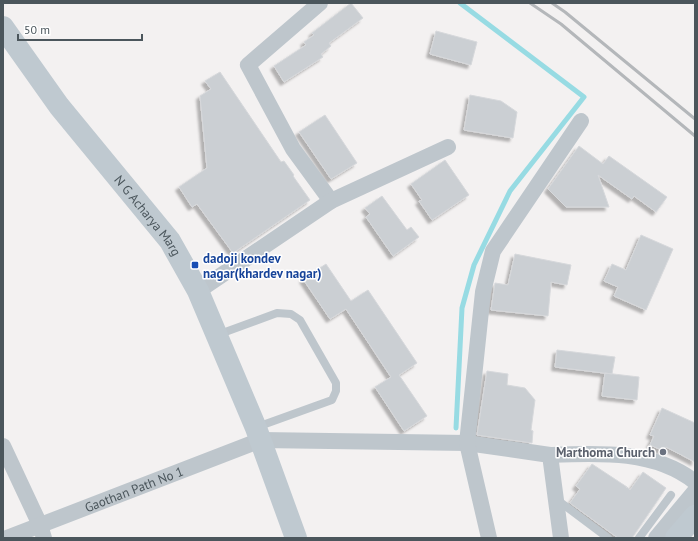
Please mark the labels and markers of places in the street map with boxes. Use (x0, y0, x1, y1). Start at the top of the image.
place label: dadoji kondev nagar(khardev nagar) (203, 250, 321, 282)
marker: dadoji kondev nagar(khardev nagar) (190, 260, 200, 270)
place label: Marthoma Church (556, 444, 655, 461)
marker: Marthoma Church (658, 447, 668, 457)

